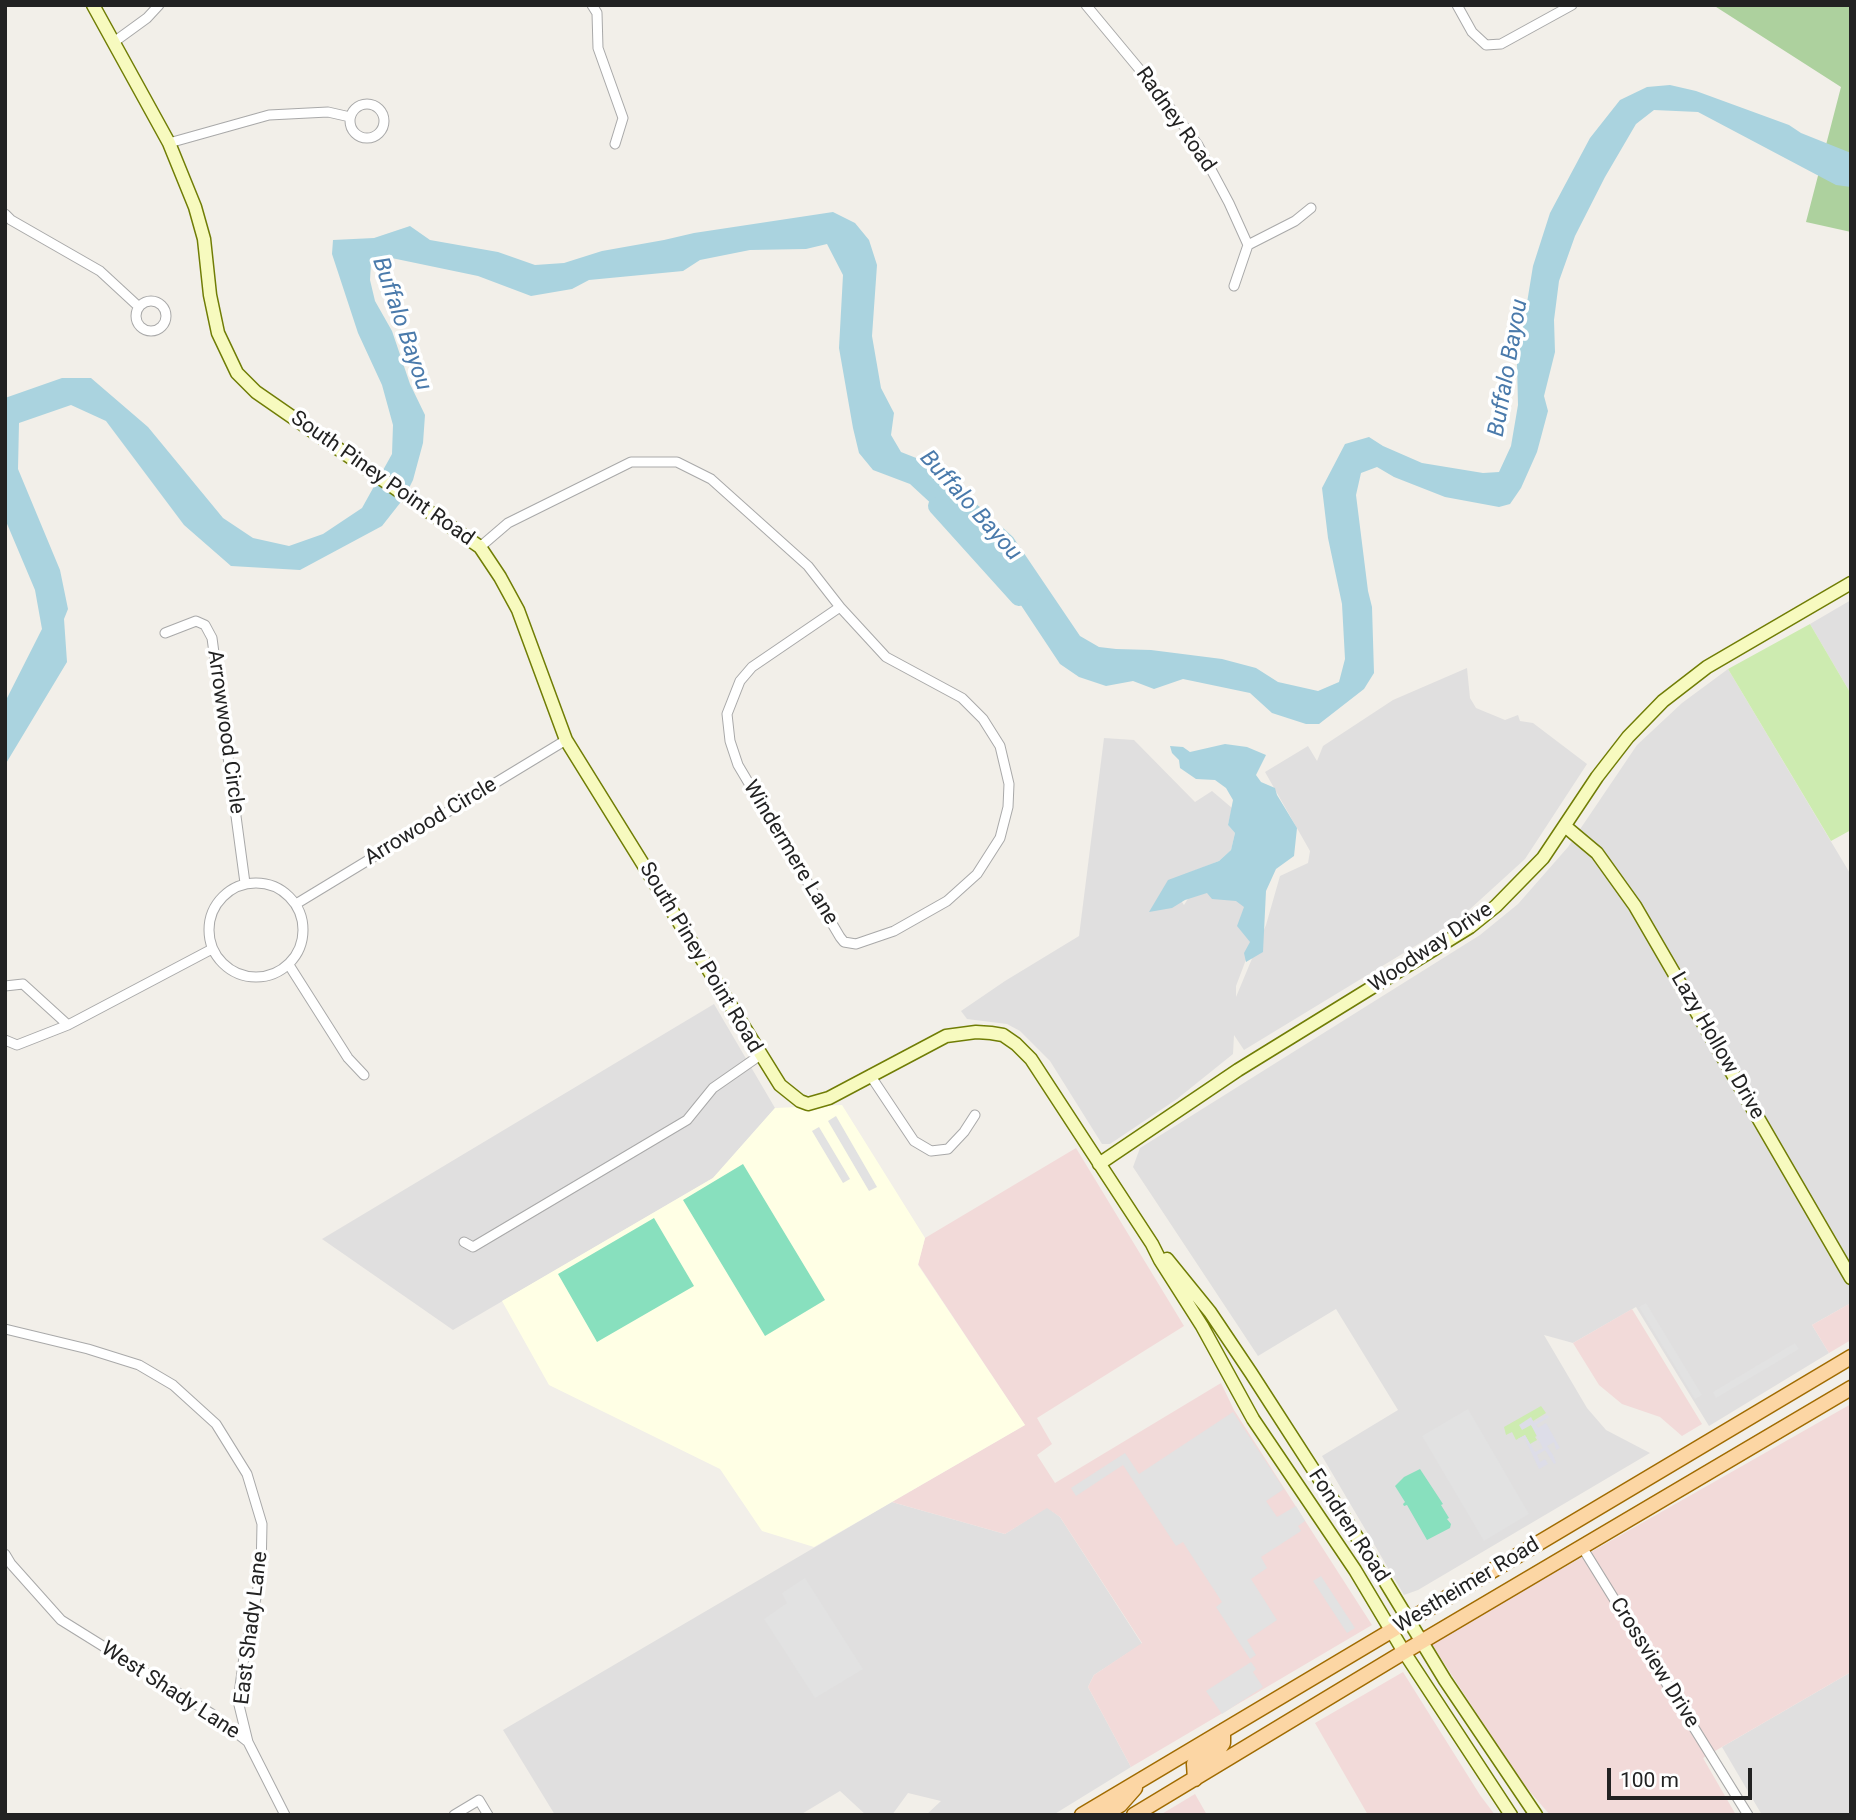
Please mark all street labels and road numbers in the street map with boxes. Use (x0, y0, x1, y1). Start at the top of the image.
street label: Radney Road (1130, 63, 1220, 177)
street label: South Piney Point Road (286, 406, 478, 552)
street label: Arrowwood Circle (201, 648, 249, 816)
street label: Arrowood Circle (360, 773, 502, 871)
street label: Windermere Lane (737, 776, 843, 930)
street label: South Piney Point Road (633, 858, 767, 1058)
street label: Woodway Drive (1364, 897, 1498, 999)
street label: Lazy Hollow Drive (1665, 968, 1769, 1124)
street label: Fondren Road (1302, 1465, 1394, 1587)
street label: Westheimer Road (1390, 1533, 1544, 1639)
street label: East Shady Lane (230, 1550, 274, 1706)
street label: Crossview Drive (1604, 1593, 1704, 1733)
street label: West Shady Lane (96, 1637, 244, 1745)

